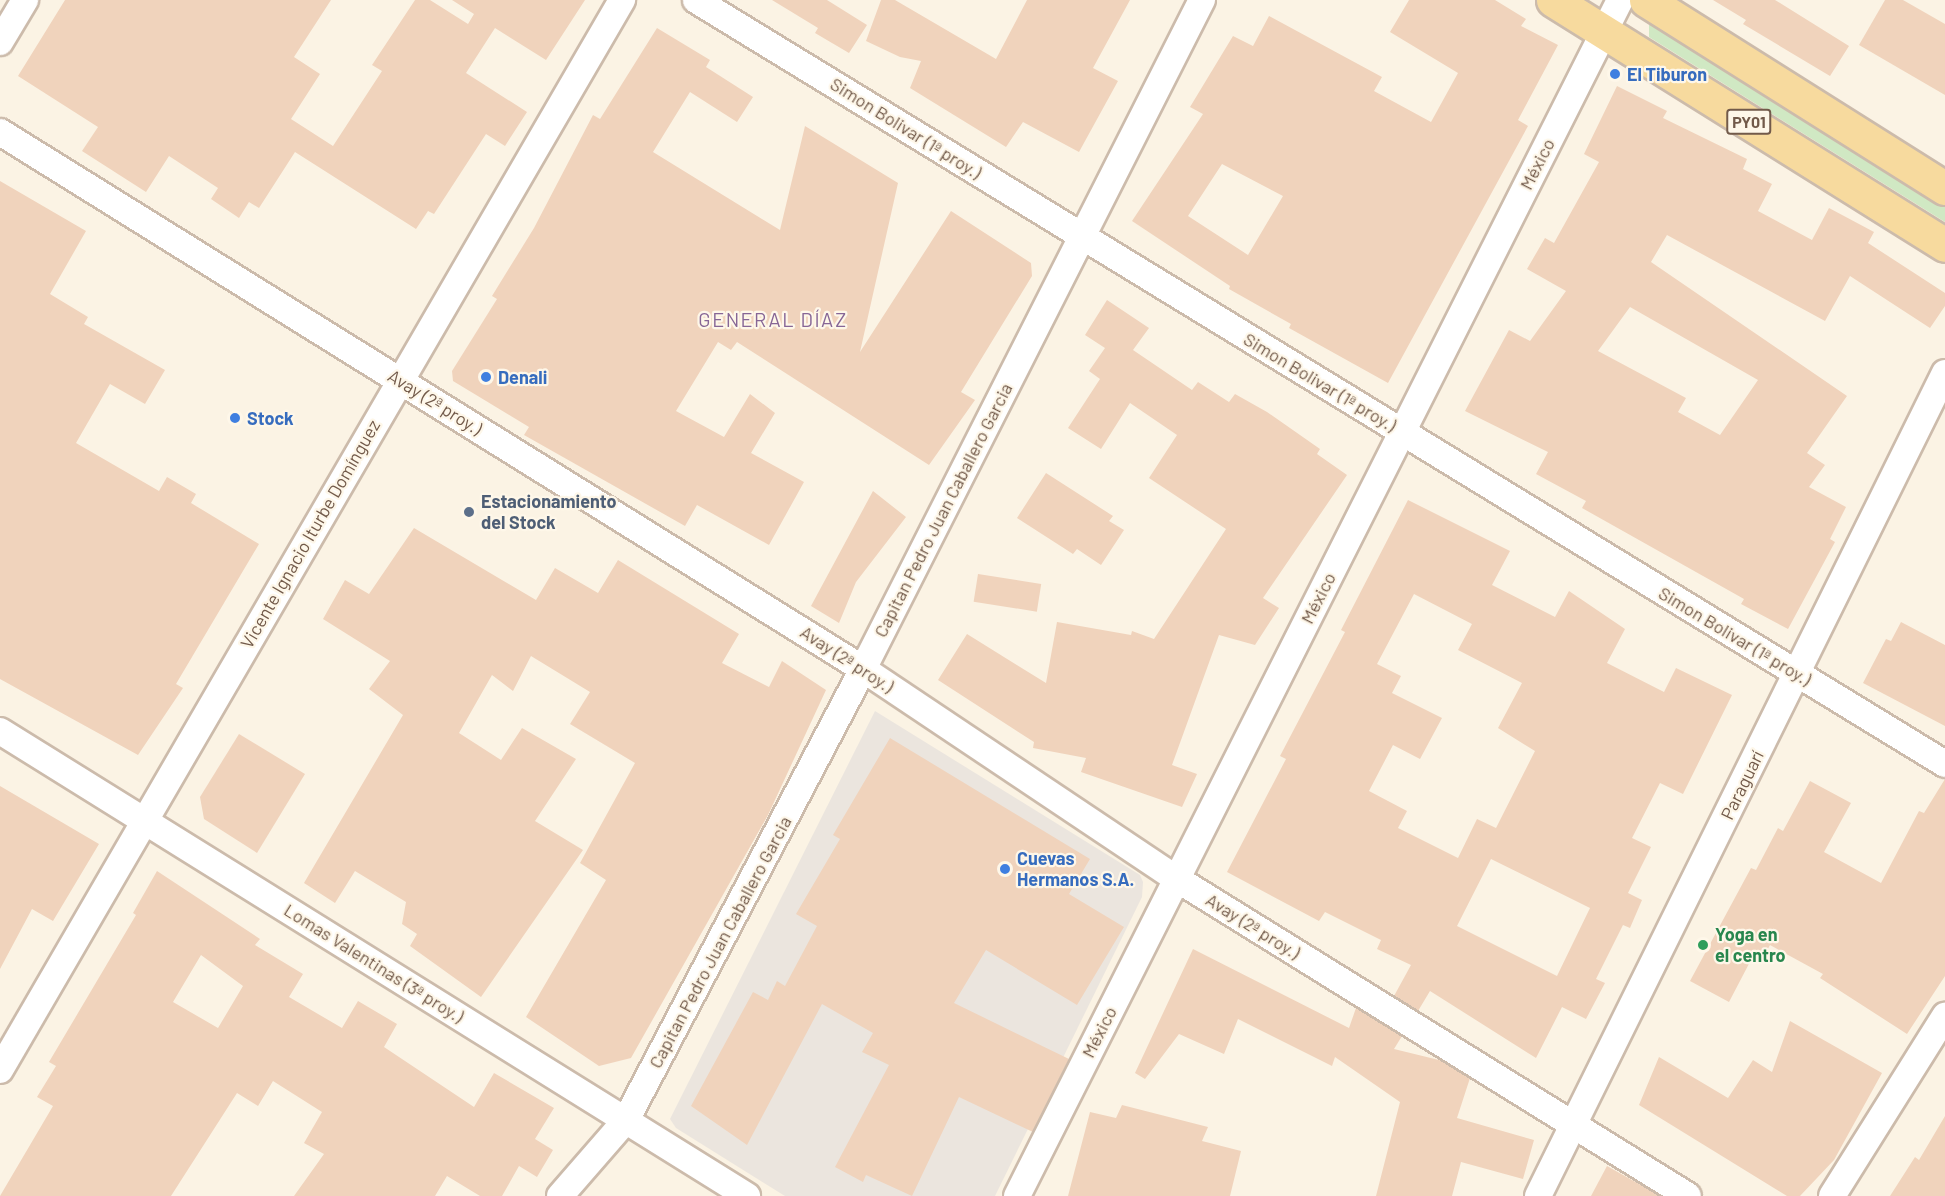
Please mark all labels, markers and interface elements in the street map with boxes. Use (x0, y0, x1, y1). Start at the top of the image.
place label: El Tiburon (1627, 63, 1707, 85)
marker: El Tiburon (1608, 67, 1622, 81)
street label: Simon Bolivar (1ª proy.) (827, 73, 985, 183)
road number: PY01 (1725, 109, 1773, 135)
street label: México (1515, 135, 1559, 193)
district label: GENERAL DÍAZ (698, 307, 848, 331)
street label: Simon Bolivar (1ª proy.) (1240, 328, 1400, 436)
street label: Avay (2ª proy.) (384, 365, 486, 439)
place label: Denali (498, 366, 547, 388)
marker: Denali (479, 370, 493, 384)
street label: Capitan Pedro Juan Caballero Garcia (869, 379, 1017, 641)
place label: Stock (247, 407, 294, 429)
marker: Stock (228, 411, 242, 425)
street label: Vicente Ignacio Iturbe Domínguez (236, 416, 384, 652)
place label: Estacionamiento del Stock (481, 491, 617, 534)
marker: Estacionamiento del Stock (462, 505, 476, 519)
street label: México (1296, 569, 1340, 627)
street label: Simon Bolivar (1ª proy.) (1655, 582, 1815, 690)
street label: Avay (2ª proy.) (796, 621, 898, 697)
street label: Paraguarí (1716, 747, 1768, 823)
street label: Capitan Pedro Juan Caballero Garcia (644, 812, 796, 1072)
place label: Cuevas Hermanos S.A. (1017, 848, 1134, 890)
marker: Cuevas Hermanos S.A. (998, 862, 1012, 876)
street label: Avay (2ª proy.) (1202, 889, 1304, 963)
street label: Lomas Valentinas (3ª proy.) (280, 899, 468, 1027)
place label: Yoga en el centro (1715, 924, 1786, 966)
marker: Yoga en el centro (1696, 938, 1710, 952)
street label: México (1077, 1003, 1121, 1061)

